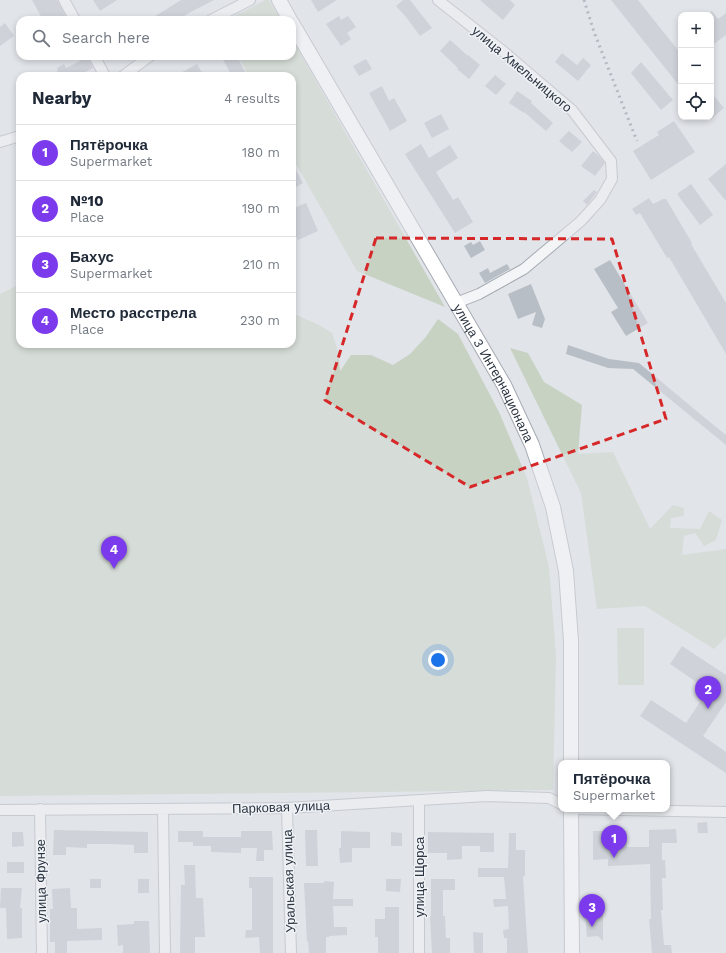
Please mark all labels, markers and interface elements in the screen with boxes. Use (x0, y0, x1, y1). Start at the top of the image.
map controls (678, 12, 714, 120)
button: + (678, 12, 714, 48)
search box (16, 16, 296, 60)
street label: улица Хмельницкого (469, 23, 575, 115)
icon: search (30, 27, 52, 49)
text: Search here (62, 29, 150, 47)
button: − (678, 48, 714, 84)
button: locate (678, 84, 714, 120)
text: Nearby (32, 88, 91, 108)
text: 4 results (224, 91, 280, 106)
text: Пятёрочка (70, 136, 148, 154)
text: 1 (42, 145, 48, 160)
text: 180 m (242, 145, 280, 160)
text: Supermarket (70, 154, 152, 169)
text: №10 (70, 192, 104, 210)
text: 2 (41, 201, 49, 216)
text: 190 m (242, 201, 280, 216)
text: Place (70, 210, 104, 225)
text: Бахус (70, 248, 114, 266)
text: 3 (41, 257, 49, 272)
text: 210 m (242, 257, 280, 272)
text: Supermarket (70, 266, 152, 281)
street label: улица 3 Интернационала (451, 301, 537, 445)
text: Место расстрела (70, 304, 197, 322)
text: 4 (41, 313, 49, 328)
text: 230 m (240, 313, 280, 328)
text: Place (70, 322, 104, 337)
pin: 4 (101, 536, 127, 569)
your location (428, 650, 448, 670)
pin: 2 (695, 676, 721, 709)
popup (558, 760, 670, 812)
text: Пятёрочка (573, 770, 651, 788)
text: Supermarket (573, 788, 655, 803)
street label: Парковая улица (232, 798, 331, 816)
pin: 1 (601, 825, 627, 858)
street label: Уральская улица (280, 828, 298, 933)
street label: улица Щорса (412, 836, 427, 917)
street label: улица Фрунзе (33, 839, 49, 923)
pin: 3 (579, 894, 605, 927)

